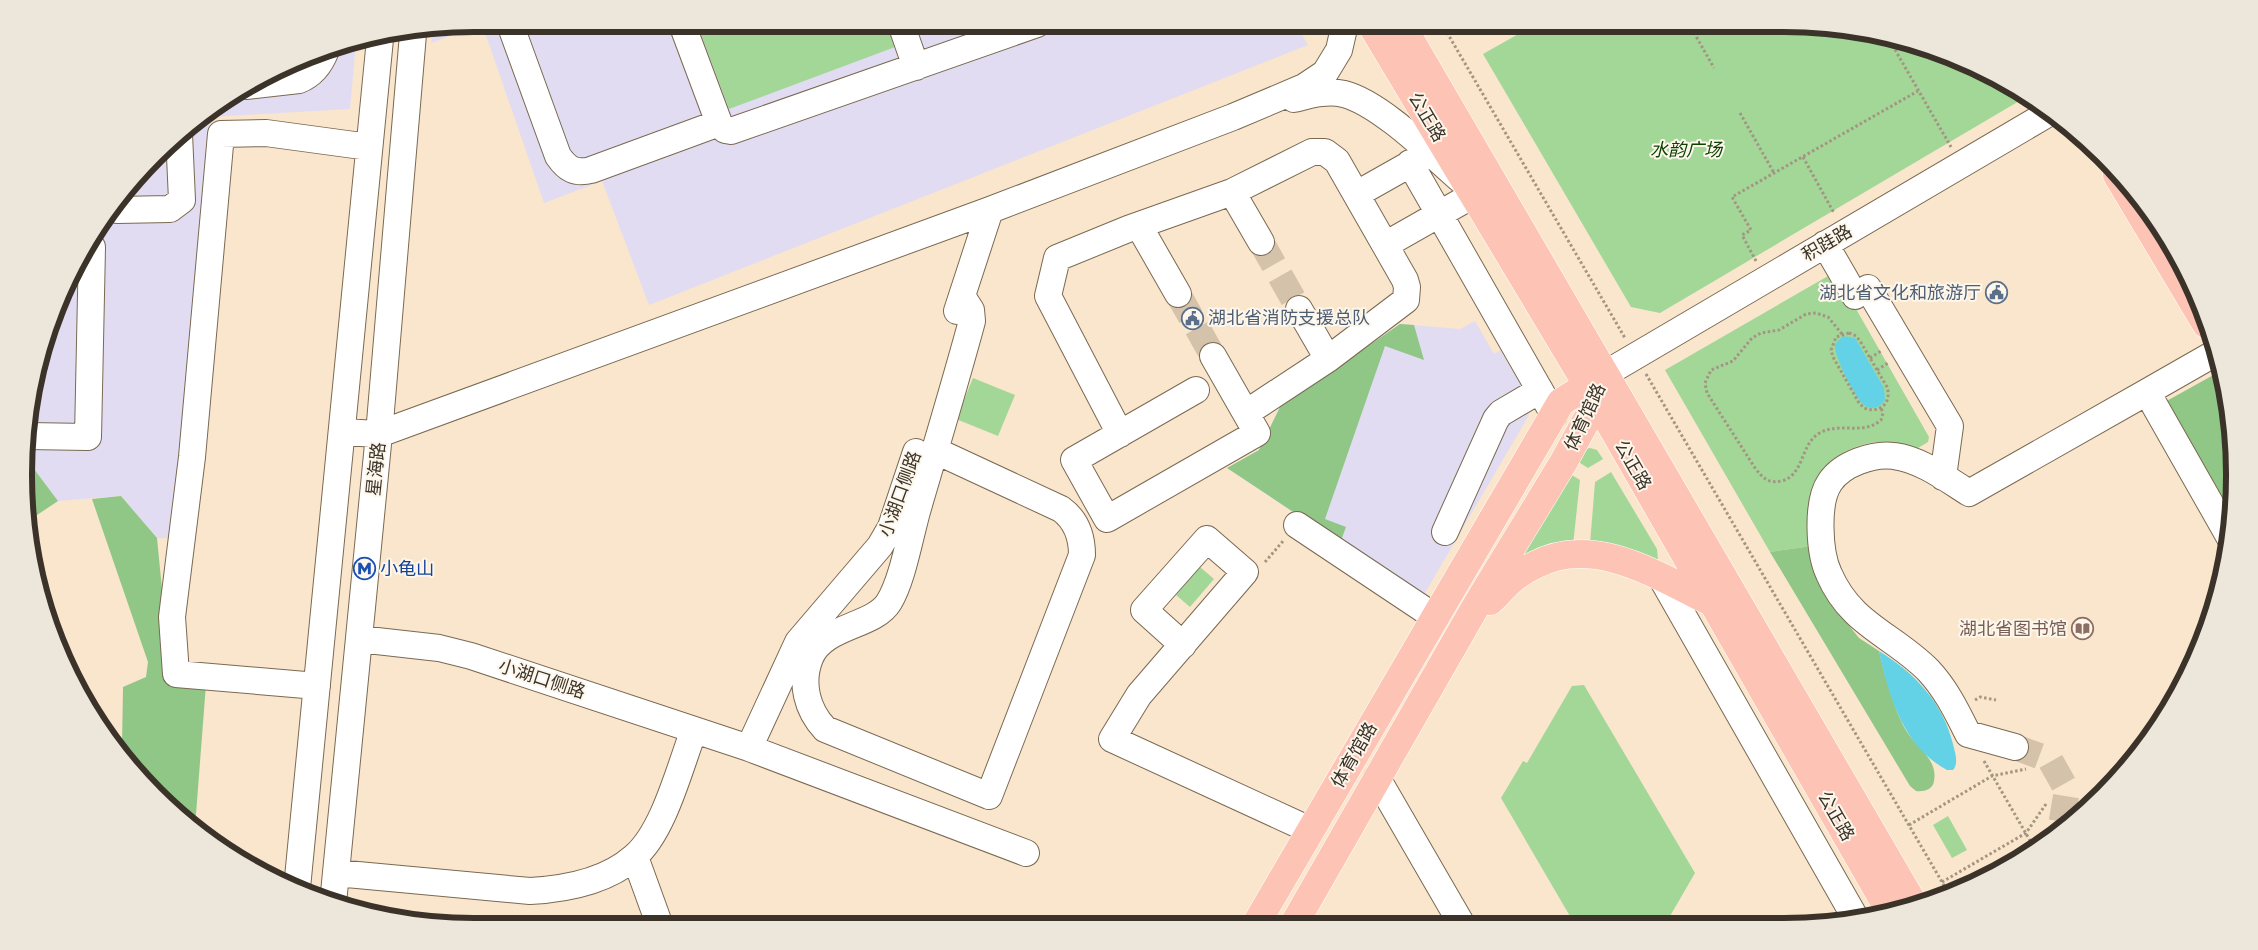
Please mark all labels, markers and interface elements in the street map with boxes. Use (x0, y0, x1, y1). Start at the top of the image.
street label: 公正路 (1404, 88, 1451, 146)
park label: 水韵广场 (1650, 138, 1724, 161)
street label: 积跬路 (1798, 219, 1856, 266)
place label: 湖北省文化和旅游厅 (1819, 281, 1981, 304)
public building icon: 湖北省文化和旅游厅 (1985, 281, 2009, 305)
public building icon: 湖北省消防支援总队 (1180, 306, 1204, 330)
place label: 湖北省消防支援总队 (1208, 306, 1370, 329)
street label: 体育馆路 (1559, 379, 1610, 454)
street label: 公正路 (1610, 436, 1657, 494)
street label: 星海路 (361, 441, 390, 497)
street label: 小湖口侧路 (873, 448, 926, 540)
metro station icon: 小龟山 (352, 557, 376, 581)
place label: 小龟山 (380, 557, 434, 580)
place label: 湖北省图书馆 (1959, 617, 2067, 640)
library icon: 湖北省图书馆 (2071, 617, 2095, 641)
street label: 小湖口侧路 (496, 654, 589, 703)
street label: 体育馆路 (1326, 718, 1382, 792)
street label: 公正路 (1813, 787, 1860, 845)

